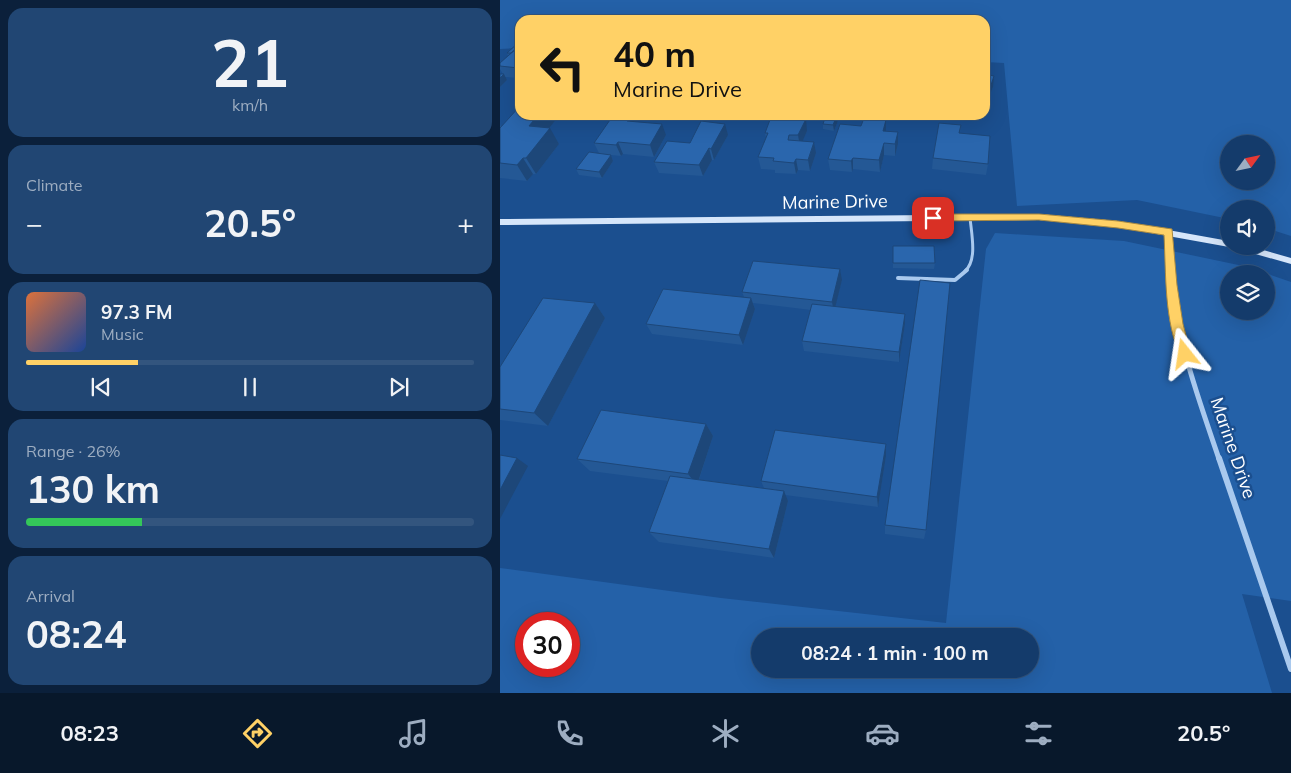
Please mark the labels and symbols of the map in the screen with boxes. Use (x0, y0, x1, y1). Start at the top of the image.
north arrow (1220, 135, 1275, 190)
street label: Marine Drive (782, 189, 888, 214)
pin (912, 197, 954, 239)
position arrow (1158, 327, 1210, 379)
street label: Marine Drive (1205, 394, 1262, 502)
speed limit sign: 30 (515, 612, 580, 677)

